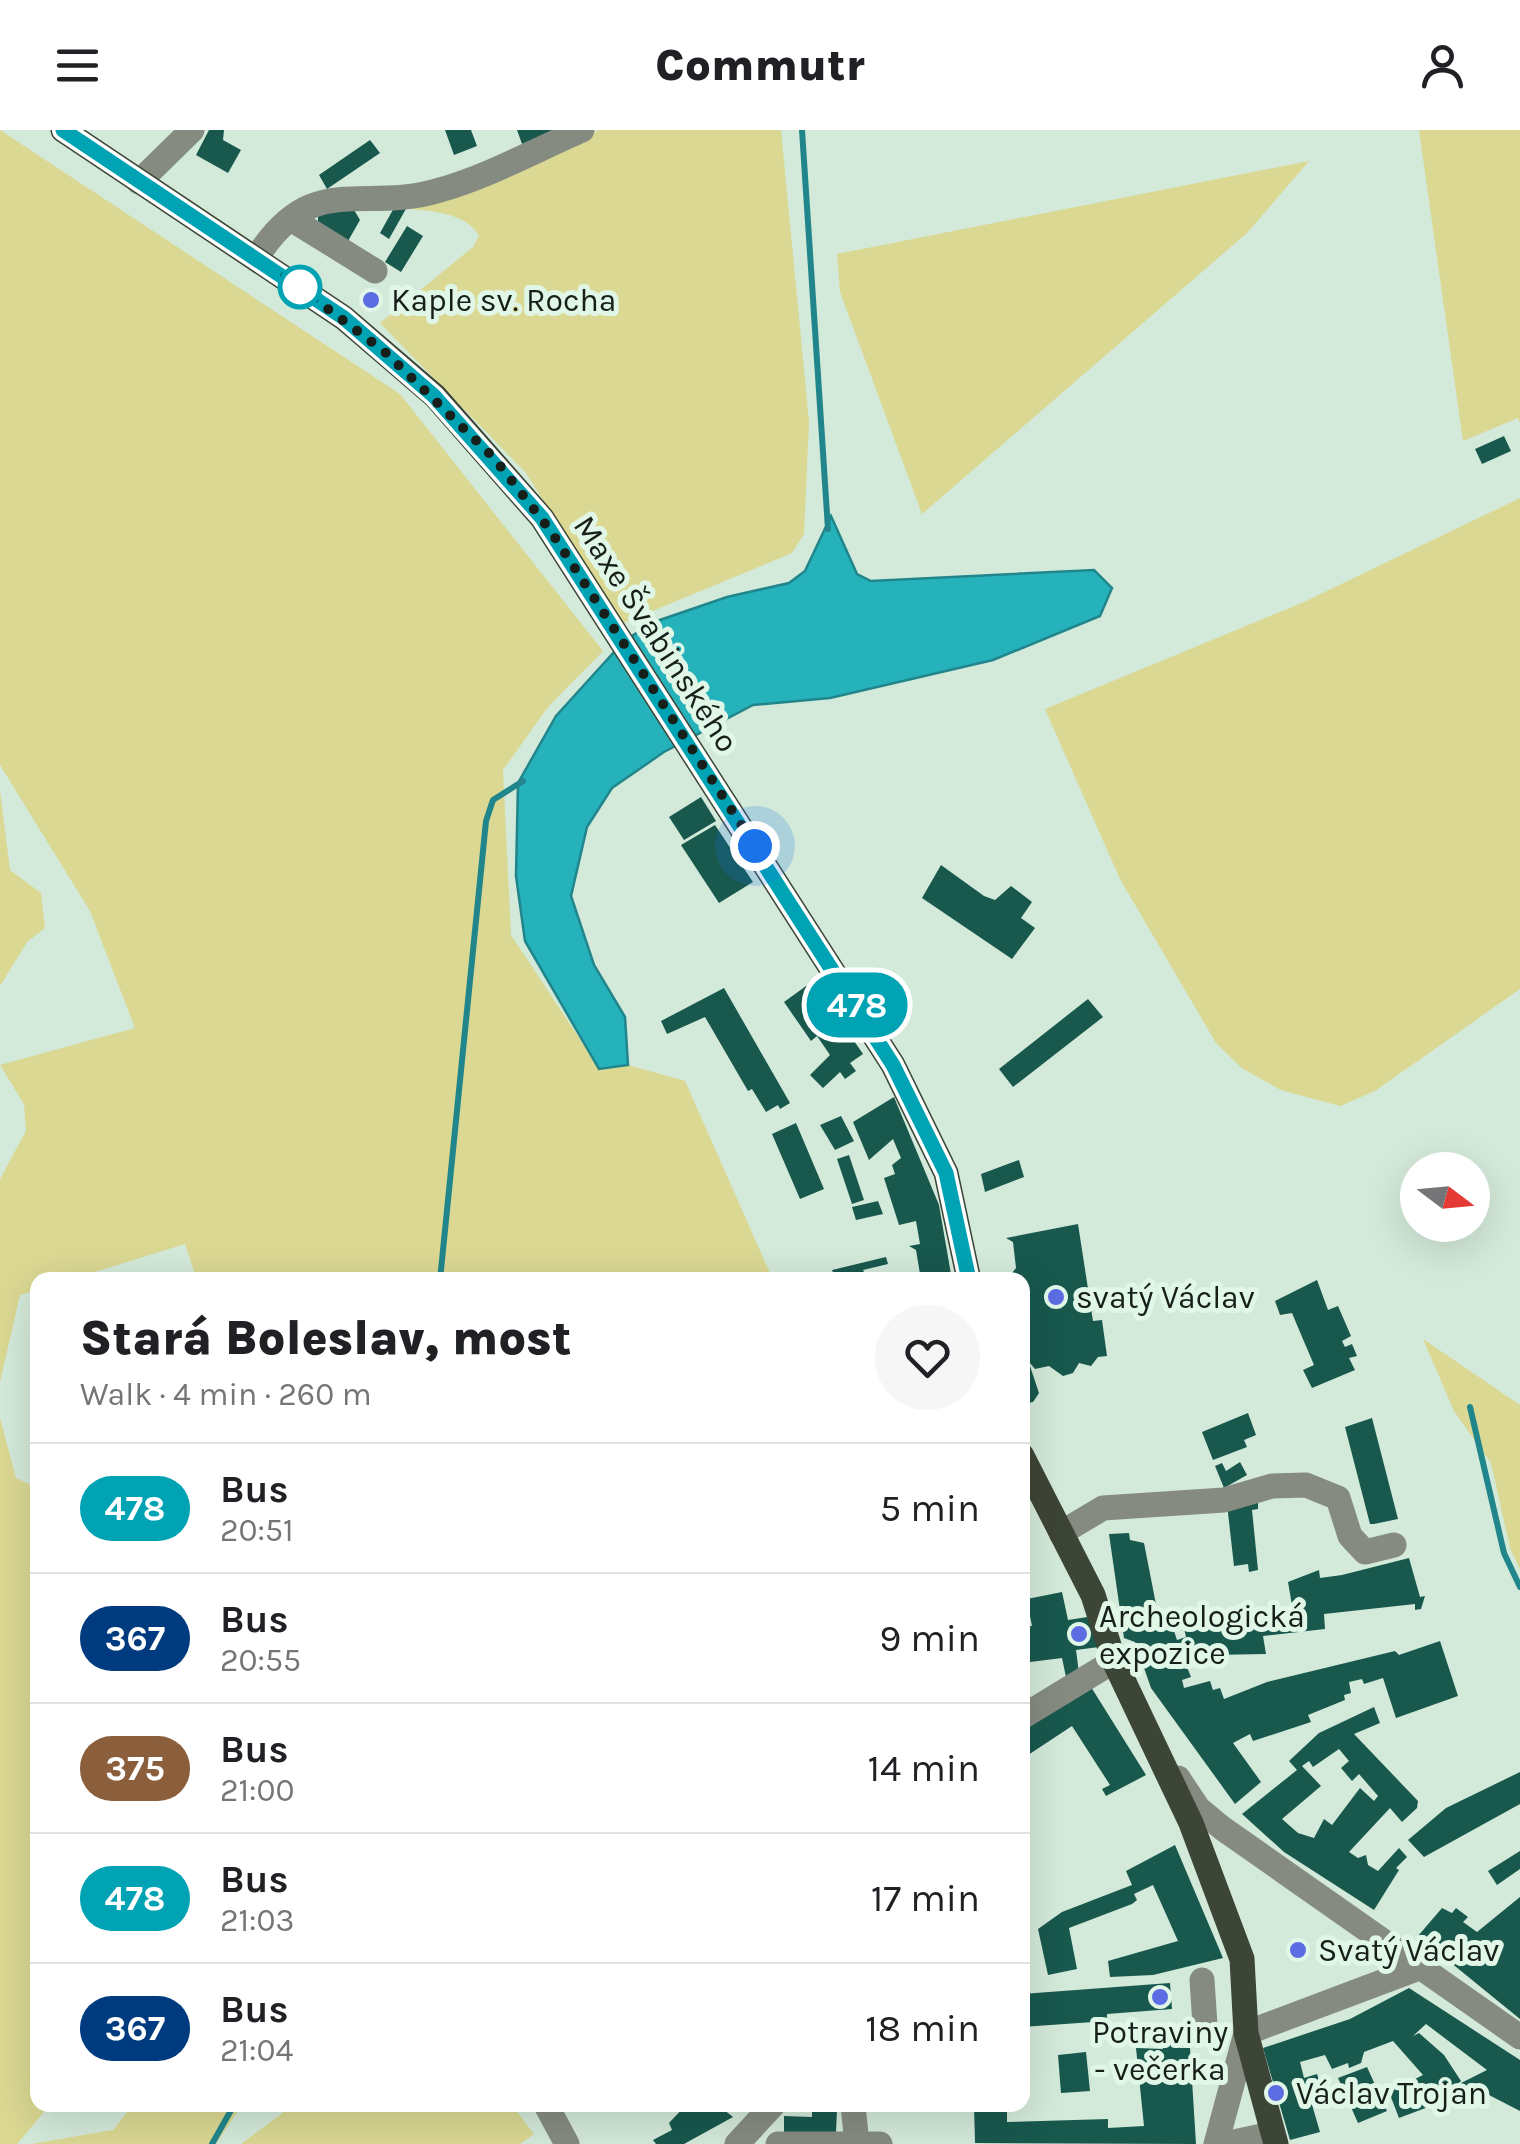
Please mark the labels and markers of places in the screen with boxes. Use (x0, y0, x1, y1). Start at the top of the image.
unlabelled marker (279, 266, 321, 308)
place label: Kaple sv. Rocha (391, 282, 617, 319)
marker: Kaple sv. Rocha (360, 289, 382, 311)
place label: svatý Václav (1076, 1279, 1255, 1316)
marker: svatý Václav (1045, 1286, 1067, 1308)
place label: Archeologická expozice (1099, 1598, 1305, 1672)
marker: Archeologická expozice (1068, 1623, 1090, 1645)
place label: Svatý Václav (1318, 1932, 1499, 1969)
marker: Svatý Václav (1287, 1939, 1309, 1961)
marker: Potraviny - večerka (1149, 1986, 1171, 2008)
place label: Potraviny - večerka (1092, 2014, 1228, 2088)
place label: Václav Trojan (1296, 2075, 1487, 2112)
marker: Václav Trojan (1265, 2082, 1287, 2104)

